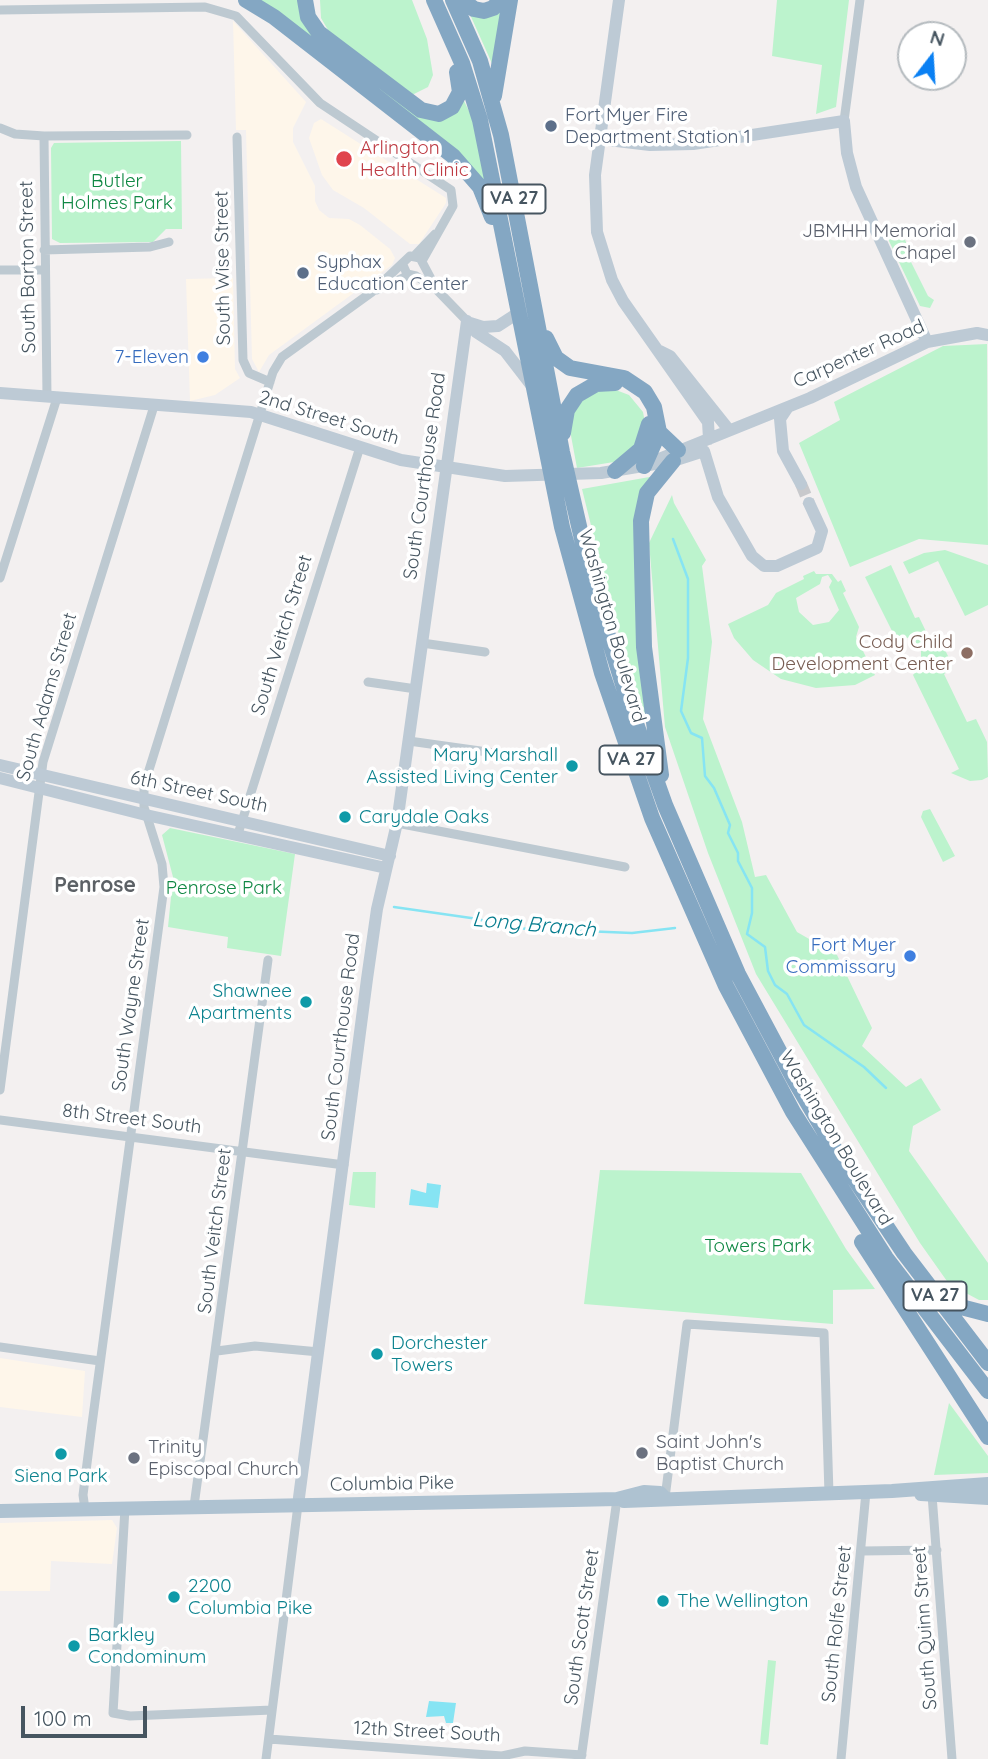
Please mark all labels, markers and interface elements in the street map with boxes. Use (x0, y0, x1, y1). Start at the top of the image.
north arrow (897, 21, 967, 91)
text: N (927, 24, 948, 51)
place label: Fort Myer Fire Department Station 1 (565, 104, 751, 148)
marker: Fort Myer Fire Department Station 1 (543, 118, 559, 134)
place label: Arlington Health Clinic (360, 137, 468, 181)
marker: Arlington Health Clinic (334, 149, 354, 169)
park label: Butler Holmes Park (61, 170, 173, 214)
street label: South Barton Street (15, 181, 41, 353)
road number: VA 27 (482, 184, 546, 214)
street label: South Wise Street (210, 191, 236, 345)
place label: JBMHH Memorial Chapel (802, 220, 956, 264)
marker: JBMHH Memorial Chapel (962, 234, 978, 250)
place label: Syphax Education Center (317, 251, 468, 295)
marker: Syphax Education Center (295, 265, 311, 281)
street label: Carpenter Road (790, 315, 928, 393)
place label: 7-Eleven (115, 346, 189, 368)
marker: 7-Eleven (195, 349, 211, 365)
street label: South Courthouse Road (399, 371, 451, 581)
street label: 2nd Street South (256, 386, 402, 450)
street label: Washington Boulevard (574, 527, 650, 725)
street label: South Veitch Street (247, 552, 317, 718)
street label: South Adams Street (12, 610, 82, 784)
place label: Cody Child Development Center (771, 631, 953, 675)
marker: Cody Child Development Center (959, 645, 975, 661)
place label: Mary Marshall Assisted Living Center (366, 744, 558, 788)
road number: VA 27 (600, 746, 662, 774)
marker: Mary Marshall Assisted Living Center (564, 758, 580, 774)
street label: 6th Street South (128, 766, 270, 818)
place label: Carydale Oaks (359, 806, 489, 828)
marker: Carydale Oaks (337, 809, 353, 825)
district label: Penrose (54, 873, 136, 899)
park label: Penrose Park (166, 877, 282, 899)
water label: Long Branch (471, 907, 597, 943)
street label: South Wayne Street (108, 917, 154, 1093)
street label: South Courthouse Road (317, 932, 365, 1142)
place label: Fort Myer Commissary (786, 934, 896, 978)
marker: Fort Myer Commissary (902, 948, 918, 964)
place label: Shawnee Apartments (188, 980, 292, 1024)
marker: Shawnee Apartments (298, 994, 314, 1010)
street label: Washington Boulevard (775, 1047, 897, 1229)
street label: 8th Street South (61, 1099, 203, 1139)
street label: South Veitch Street (194, 1147, 236, 1315)
park label: Towers Park (704, 1235, 812, 1257)
road number: VA 27 (904, 1282, 967, 1310)
place label: Dorchester Towers (391, 1332, 488, 1376)
marker: Dorchester Towers (369, 1346, 385, 1362)
place label: Saint John's Baptist Church (656, 1431, 784, 1475)
place label: Trinity Episcopal Church (148, 1436, 299, 1480)
marker: Saint John's Baptist Church (634, 1445, 650, 1461)
marker: Siena Park (53, 1446, 69, 1462)
marker: Trinity Episcopal Church (126, 1450, 142, 1466)
place label: Siena Park (14, 1465, 108, 1487)
street label: Columbia Pike (330, 1472, 454, 1496)
street label: South Rolfe Street (817, 1544, 857, 1704)
street label: South Quinn Street (908, 1545, 942, 1711)
street label: South Scott Street (560, 1547, 604, 1707)
place label: 2200 Columbia Pike (188, 1575, 312, 1619)
marker: 2200 Columbia Pike (166, 1589, 182, 1605)
place label: The Wellington (677, 1590, 808, 1612)
marker: The Wellington (655, 1593, 671, 1609)
place label: Barkley Condominum (88, 1624, 206, 1668)
marker: Barkley Condominum (66, 1638, 82, 1654)
scale bar (24, 1692, 150, 1736)
text: 100 m (34, 1705, 92, 1731)
street label: 12th Street South (353, 1717, 501, 1747)

